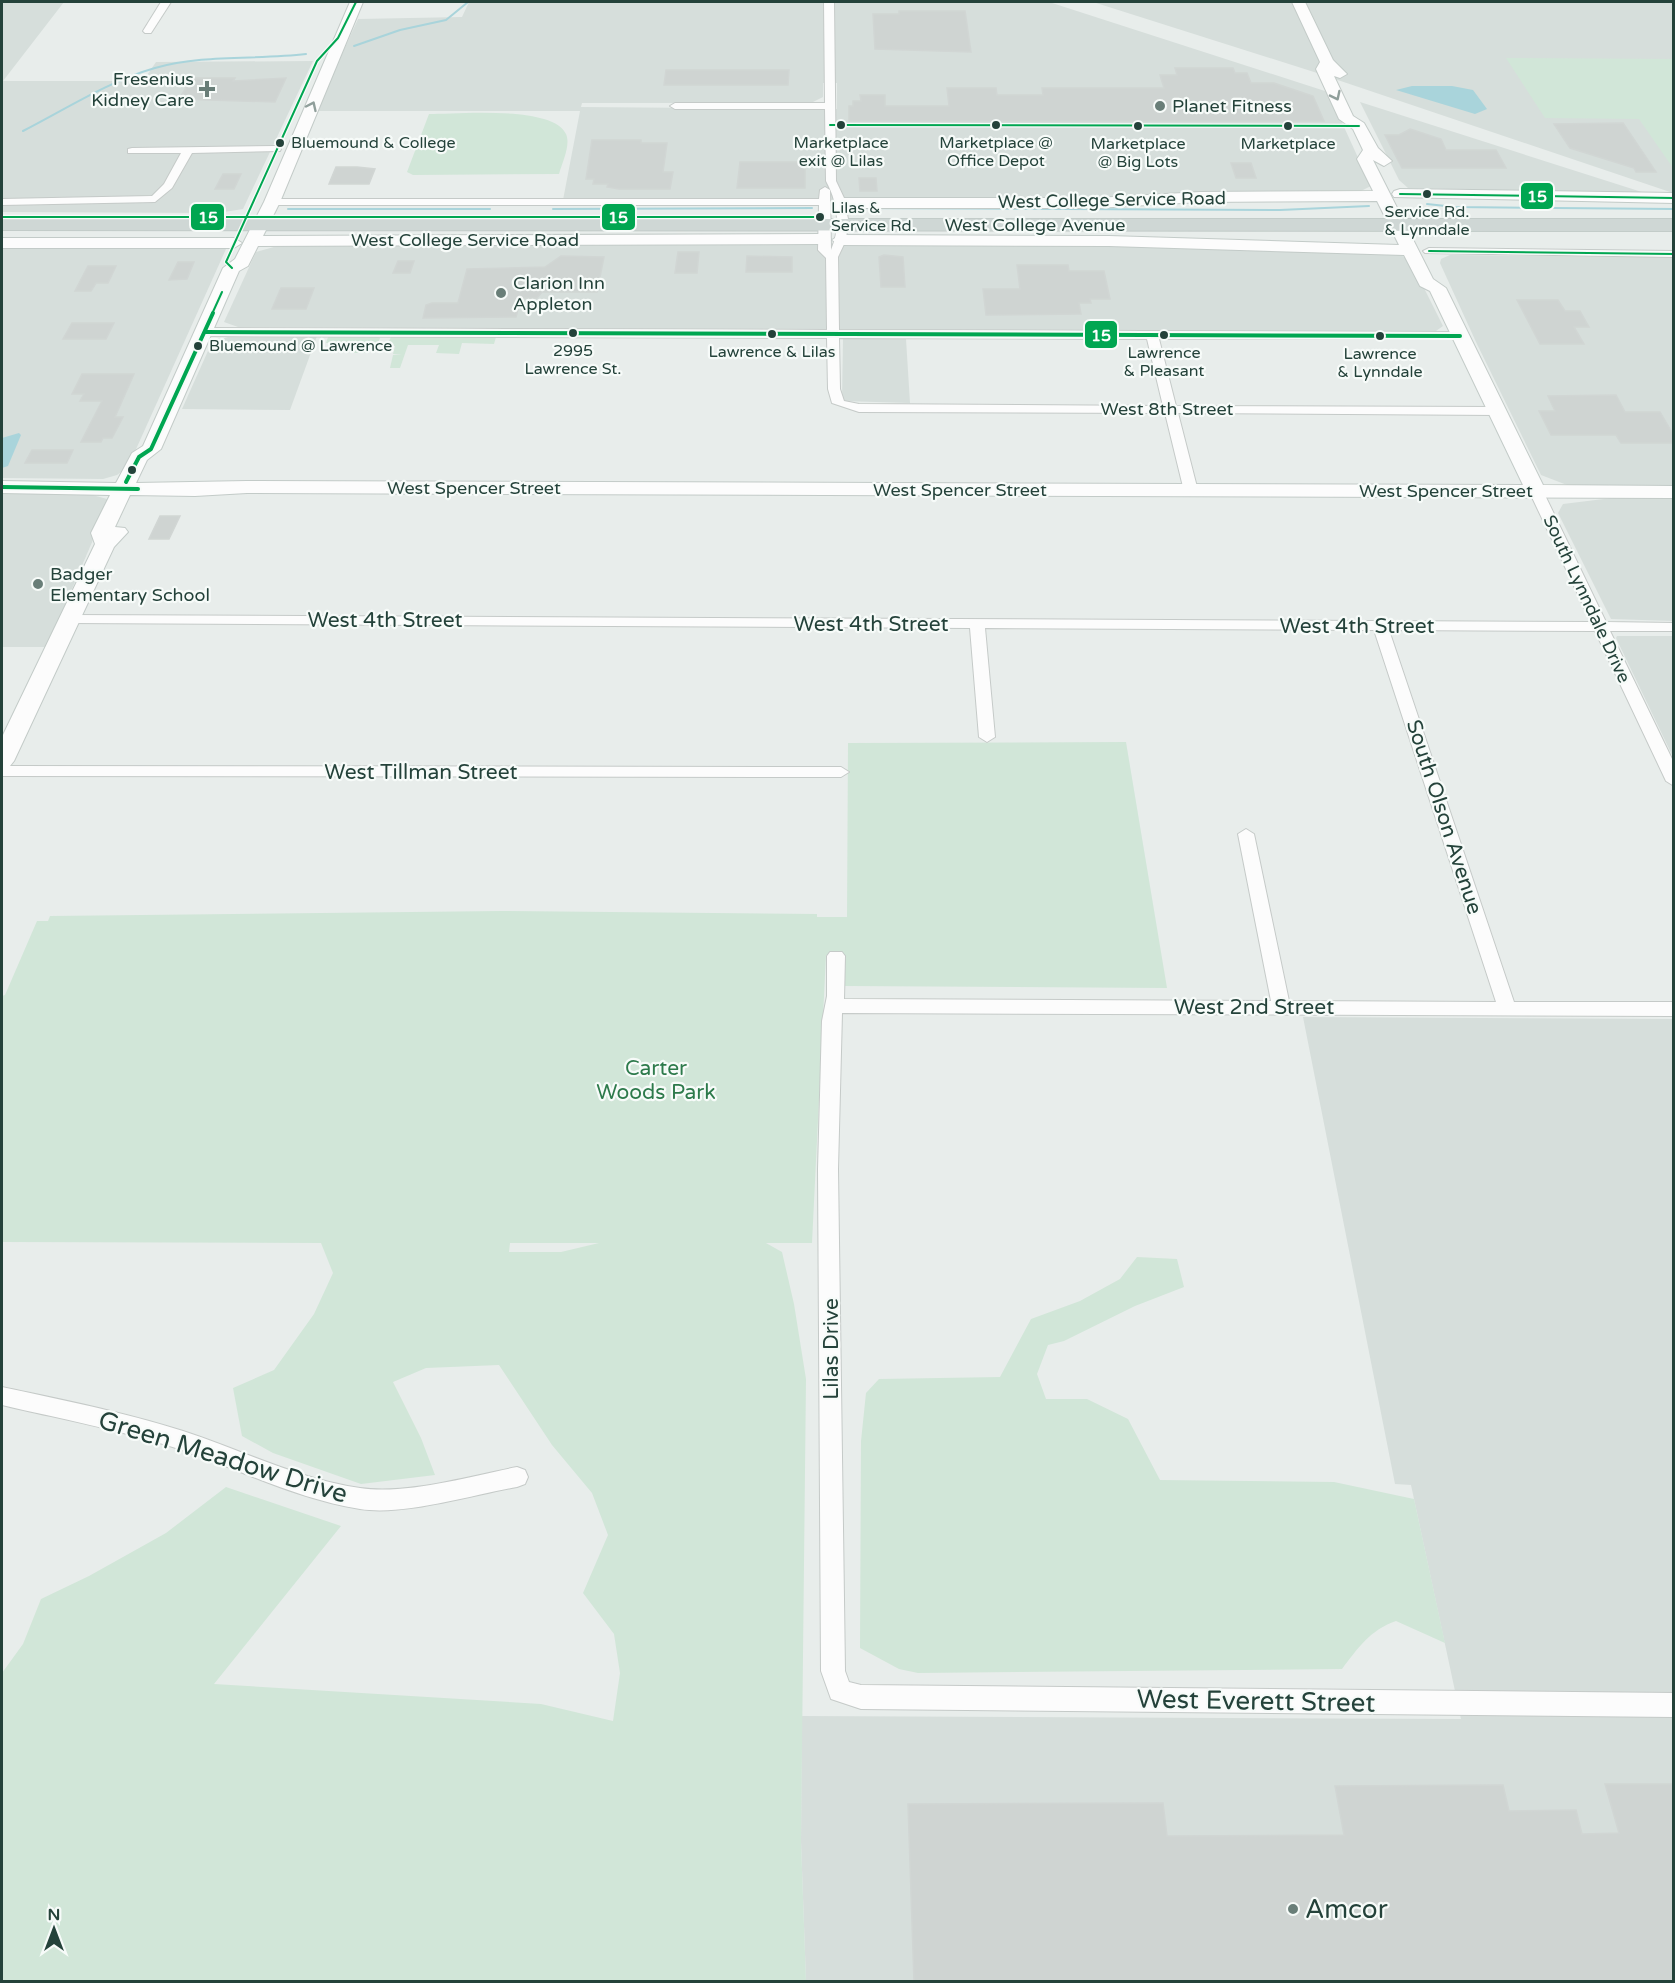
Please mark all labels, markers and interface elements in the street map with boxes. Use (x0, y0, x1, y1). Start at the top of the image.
place label: Fresenius Kidney Care (91, 68, 194, 111)
marker: Fresenius Kidney Care (198, 80, 216, 98)
one-way arrow (1329, 90, 1341, 101)
place label: Planet Fitness (1172, 95, 1292, 117)
marker: Planet Fitness (1153, 99, 1167, 113)
one-way arrow (305, 102, 317, 113)
marker: Marketplace exit @ Lilas (835, 119, 847, 131)
marker: Marketplace @ Office Depot (990, 119, 1002, 131)
marker: Marketplace @ Big Lots (1132, 120, 1144, 132)
marker: Marketplace (1282, 120, 1294, 132)
place label: Bluemound & College (291, 133, 456, 153)
place label: Marketplace exit @ Lilas (794, 133, 888, 171)
place label: Marketplace @ Office Depot (939, 133, 1053, 171)
place label: Marketplace @ Big Lots (1091, 134, 1185, 172)
place label: Marketplace (1241, 134, 1335, 154)
marker: Bluemound & College (274, 137, 286, 149)
line badge: 15 (1520, 182, 1554, 210)
street label: West College Service Road (998, 187, 1226, 213)
text: 15 (1527, 187, 1547, 207)
marker: Service Rd. & Lynndale (1421, 188, 1433, 200)
place label: Lilas & Service Rd. (831, 198, 916, 236)
place label: Service Rd. & Lynndale (1384, 202, 1470, 240)
line badge: 15 (190, 203, 225, 231)
line badge: 15 (601, 203, 636, 231)
text: 15 (198, 208, 218, 228)
text: 15 (608, 208, 628, 228)
marker: Lilas & Service Rd. (814, 211, 826, 223)
street label: West College Avenue (945, 214, 1125, 236)
street label: West College Service Road (351, 229, 579, 251)
place label: Clarion Inn Appleton (513, 272, 605, 315)
marker: Clarion Inn Appleton (494, 286, 508, 300)
line badge: 15 (1084, 320, 1118, 349)
text: 15 (1091, 326, 1111, 346)
marker: 2995 Lawrence St. (567, 327, 579, 339)
marker: Lawrence & Lilas (766, 328, 778, 340)
marker: Lawrence & Pleasant (1158, 329, 1170, 341)
marker: Lawrence & Lynndale (1374, 330, 1386, 342)
place label: Bluemound @ Lawrence (209, 336, 392, 356)
marker: Bluemound @ Lawrence (192, 340, 204, 352)
place label: 2995 Lawrence St. (525, 341, 621, 379)
place label: Lawrence & Lilas (709, 342, 835, 362)
place label: Lawrence & Pleasant (1124, 343, 1204, 381)
place label: Lawrence & Lynndale (1337, 344, 1423, 382)
street label: West 8th Street (1101, 398, 1234, 420)
unlabelled marker (126, 464, 138, 476)
street label: West Spencer Street (387, 477, 561, 499)
street label: West Spencer Street (873, 479, 1047, 501)
street label: West Spencer Street (1359, 480, 1533, 502)
street label: South Lynndale Drive (1538, 512, 1636, 686)
place label: Badger Elementary School (50, 563, 210, 606)
marker: Badger Elementary School (31, 577, 45, 591)
street label: West 4th Street (307, 608, 463, 633)
street label: West 4th Street (793, 612, 949, 637)
street label: West 4th Street (1279, 614, 1435, 639)
street label: South Olson Avenue (1401, 717, 1487, 918)
street label: West Tillman Street (324, 760, 518, 785)
street label: West 2nd Street (1174, 995, 1334, 1020)
park label: Carter Woods Park (596, 1056, 716, 1105)
street label: Lilas Drive (819, 1298, 844, 1400)
street label: Green Meadow Drive (95, 1404, 351, 1510)
street label: West Everett Street (1136, 1683, 1376, 1719)
place label: Amcor (1305, 1894, 1388, 1925)
north arrow (24, 1899, 84, 1959)
marker: Amcor (1286, 1902, 1300, 1916)
text: N (48, 1905, 60, 1925)

